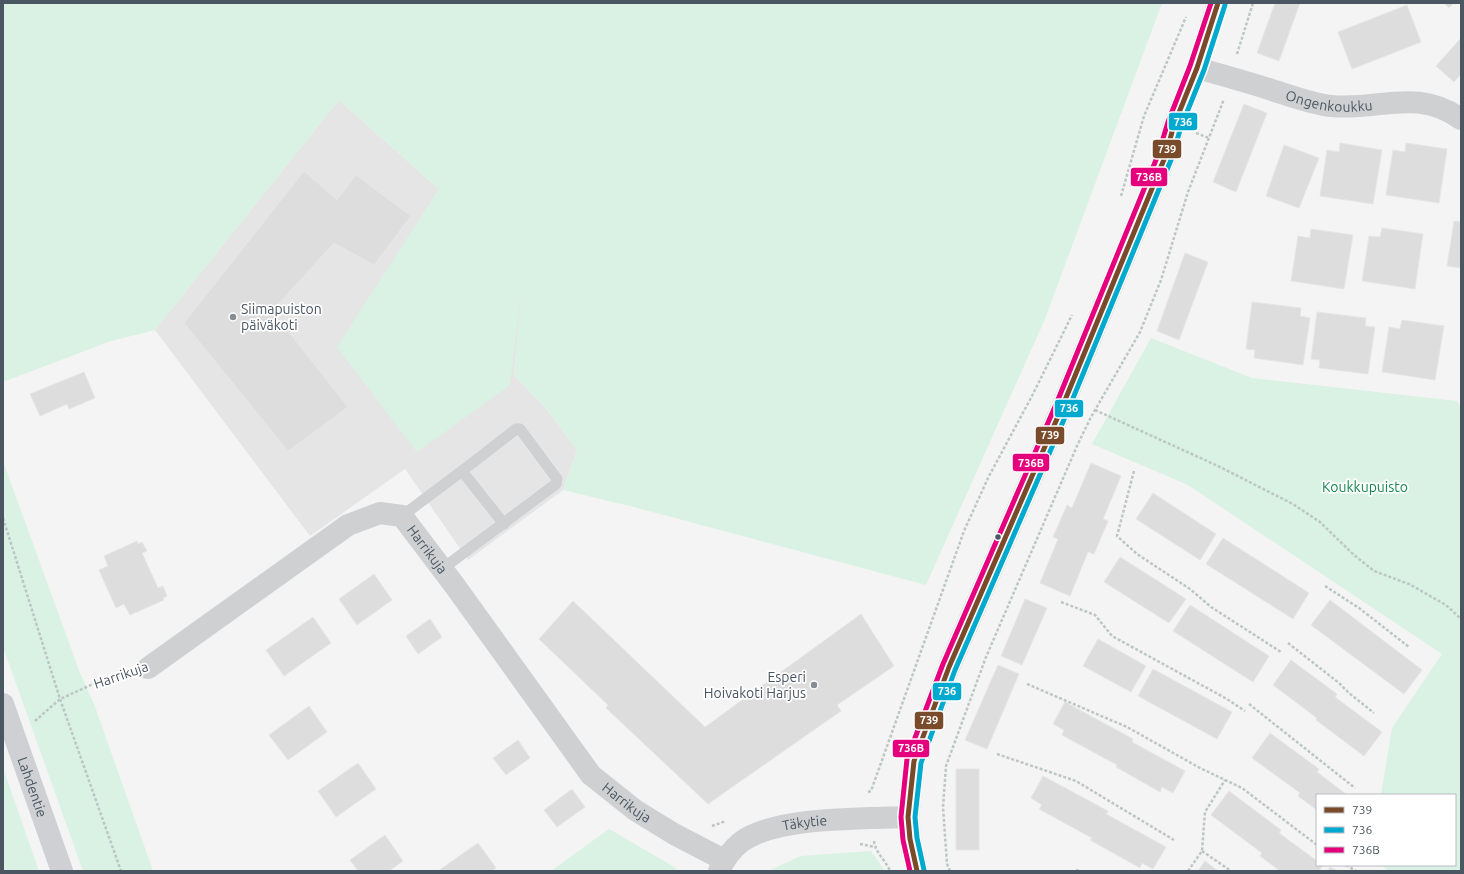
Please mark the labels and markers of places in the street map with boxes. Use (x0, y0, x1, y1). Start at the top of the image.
place label: Siimapuiston päiväkoti (241, 301, 322, 333)
marker: Siimapuiston päiväkoti (228, 312, 238, 322)
unlabelled marker (993, 532, 1003, 542)
place label: Esperi Hoivakoti Harjus (704, 669, 806, 701)
marker: Esperi Hoivakoti Harjus (809, 680, 819, 690)

